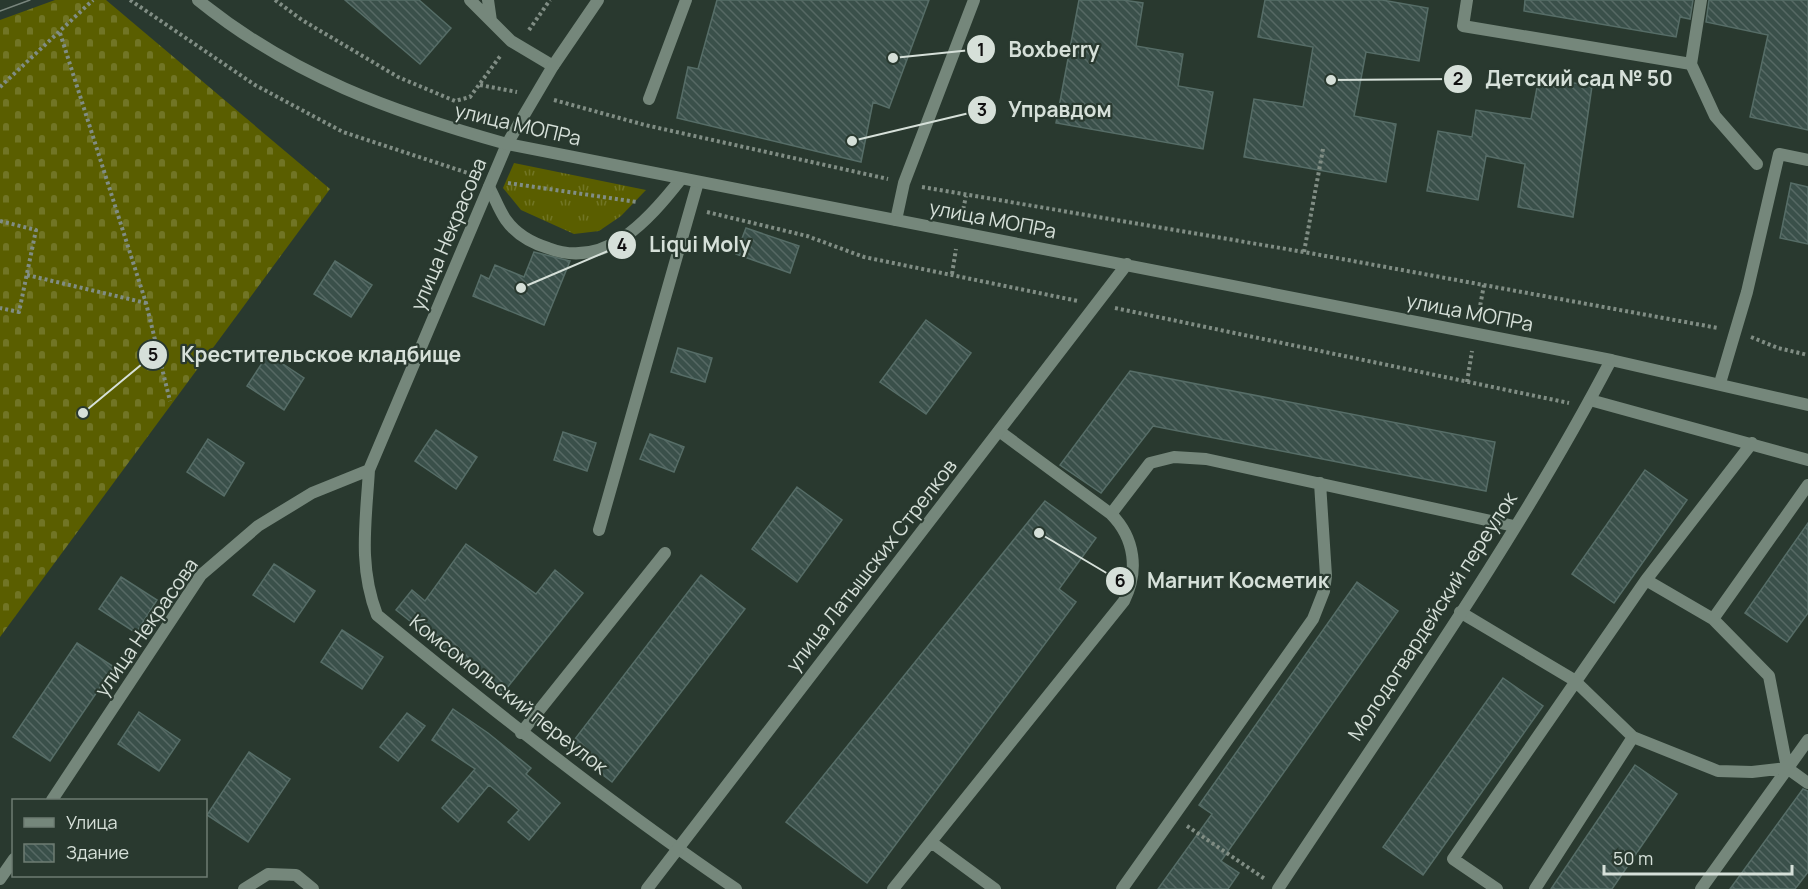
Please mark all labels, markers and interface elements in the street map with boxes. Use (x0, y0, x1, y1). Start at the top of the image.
callout: Boxberry (966, 30, 1111, 69)
text: Boxberry (1008, 35, 1100, 63)
text: 1 (977, 37, 985, 61)
callout: Детский сад № 50 (1443, 59, 1685, 98)
text: Детский сад № 50 (1485, 64, 1673, 92)
text: 2 (1453, 66, 1463, 90)
callout: Управдом (967, 90, 1124, 129)
text: Управдом (1008, 95, 1112, 123)
street label: улица МОПРа (452, 96, 584, 152)
text: 3 (977, 97, 987, 121)
street label: улица Некрасова (404, 154, 492, 314)
street label: улица МОПРа (927, 193, 1059, 245)
callout: Liqui Moly (607, 225, 762, 264)
text: Liqui Moly (649, 230, 751, 258)
text: 4 (617, 232, 628, 256)
street label: улица МОПРа (1404, 286, 1536, 338)
callout: Крестительское кладбище (138, 335, 473, 374)
text: Крестительское кладбище (181, 340, 461, 368)
text: 5 (148, 342, 158, 366)
street label: улица Латышских Стрелков (779, 453, 963, 677)
street label: Молодогвардейский переулок (1341, 486, 1523, 746)
street label: улица Некрасова (88, 552, 204, 702)
callout: Магнит Косметик (1105, 561, 1341, 600)
text: Магнит Косметик (1147, 566, 1330, 594)
text: 6 (1114, 568, 1126, 592)
street label: Комсомольский переулок (404, 608, 615, 781)
legend (12, 799, 207, 877)
text: Улица (66, 810, 118, 834)
scale bar (1604, 838, 1792, 876)
text: Здание (66, 840, 129, 864)
text: 50 m (1613, 846, 1653, 870)

